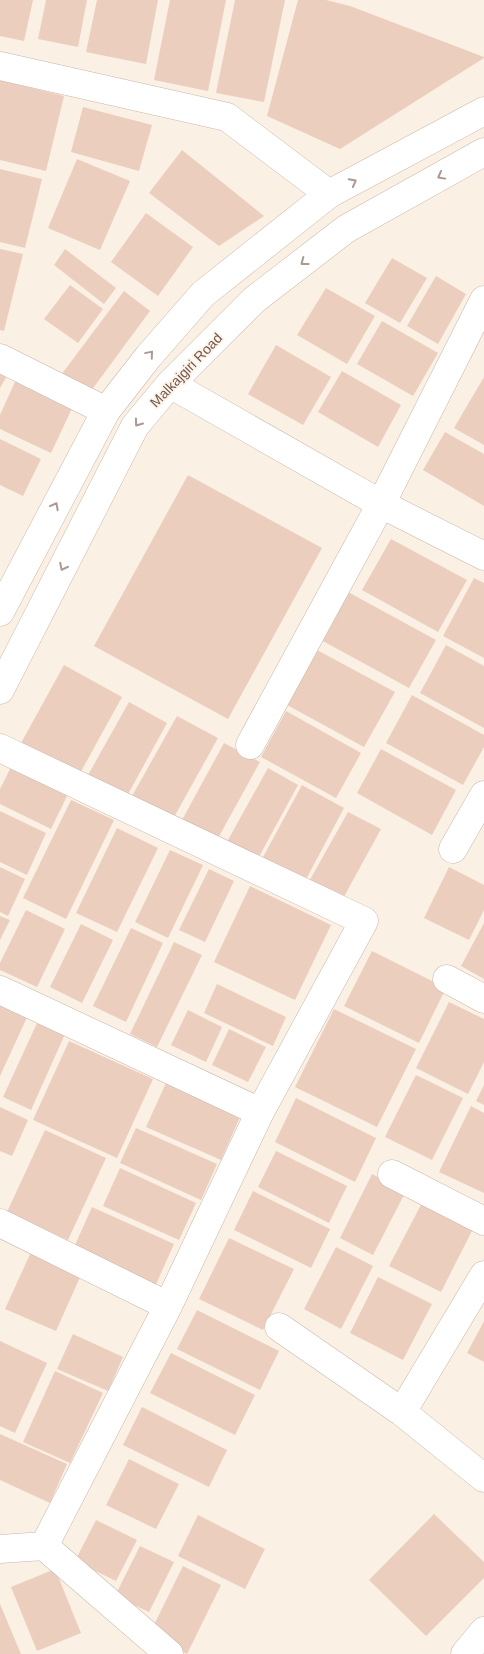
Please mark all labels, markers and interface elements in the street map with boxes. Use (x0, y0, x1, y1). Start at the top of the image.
one-way arrow (438, 170, 447, 180)
one-way arrow (347, 178, 356, 188)
one-way arrow (300, 256, 310, 265)
street label: Malkajgiri Road (147, 330, 225, 410)
one-way arrow (145, 351, 154, 360)
one-way arrow (135, 417, 143, 426)
one-way arrow (49, 503, 59, 512)
one-way arrow (59, 562, 69, 571)

